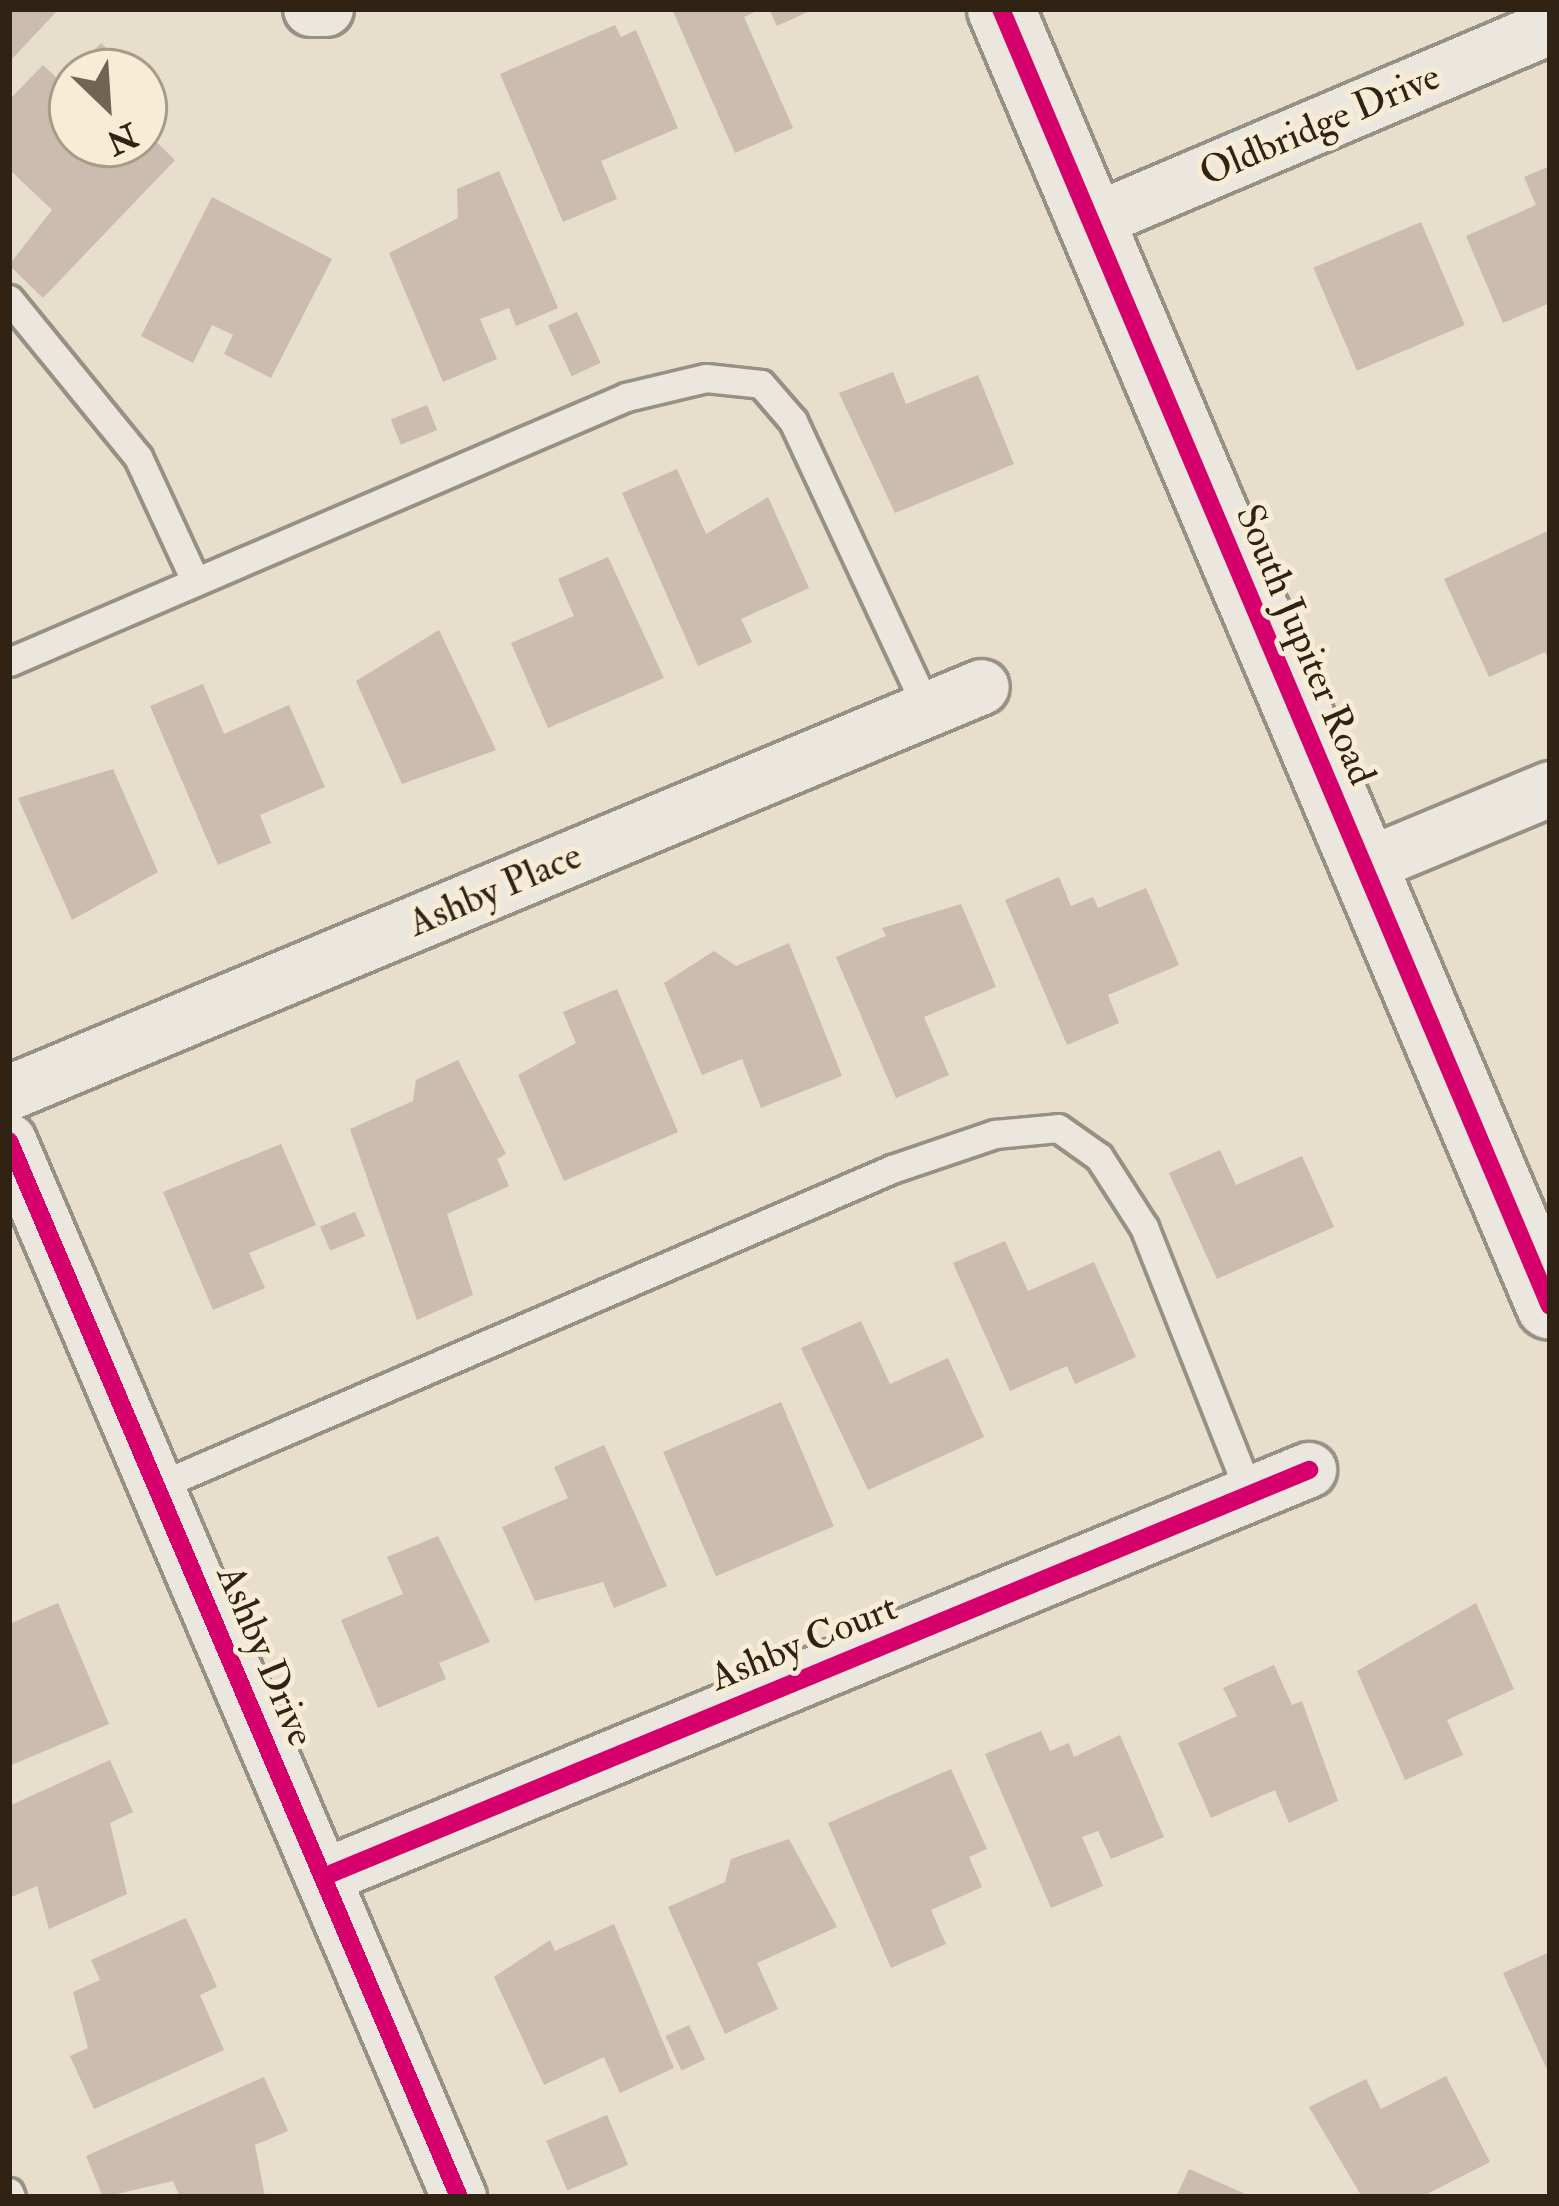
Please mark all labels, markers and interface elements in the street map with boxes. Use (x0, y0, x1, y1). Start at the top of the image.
north arrow (48, 48, 168, 168)
street label: Oldbridge Drive (1193, 53, 1447, 197)
text: N (100, 114, 144, 163)
street label: South Jupiter Road (1225, 498, 1385, 792)
street label: Ashby Place (401, 833, 589, 947)
street label: Ashby Drive (206, 1559, 324, 1753)
street label: Ashby Court (704, 1584, 904, 1702)

